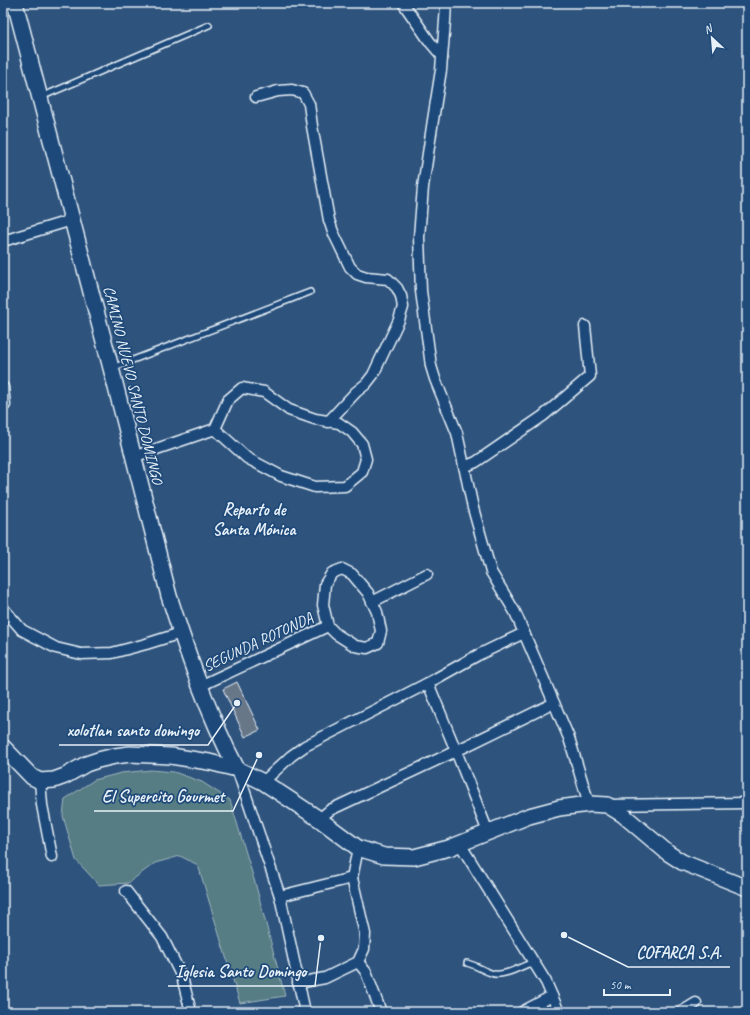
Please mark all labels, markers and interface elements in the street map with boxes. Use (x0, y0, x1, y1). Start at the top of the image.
north arrow (692, 18, 732, 58)
text: N (701, 20, 716, 37)
street label: CAMINO NUEVO SANTO DOMINGO (99, 284, 168, 488)
district label: Reparto de Santa Mónica (213, 499, 298, 540)
street label: SEGUNDA ROTONDA (200, 607, 317, 676)
callout: xolotlan santo domingo (59, 716, 208, 745)
text: xolotlan santo domingo (67, 720, 201, 741)
callout: El Supercito Gourmet (94, 782, 233, 811)
text: El Supercito Gourmet (102, 786, 226, 807)
callout: COFARCA S.A. (628, 938, 730, 967)
text: COFARCA S.A. (636, 942, 722, 963)
callout: Iglesia Santo Domingo (168, 957, 315, 986)
text: Iglesia Santo Domingo (175, 961, 308, 982)
scale bar (604, 971, 670, 997)
text: 50 m (610, 977, 632, 993)

